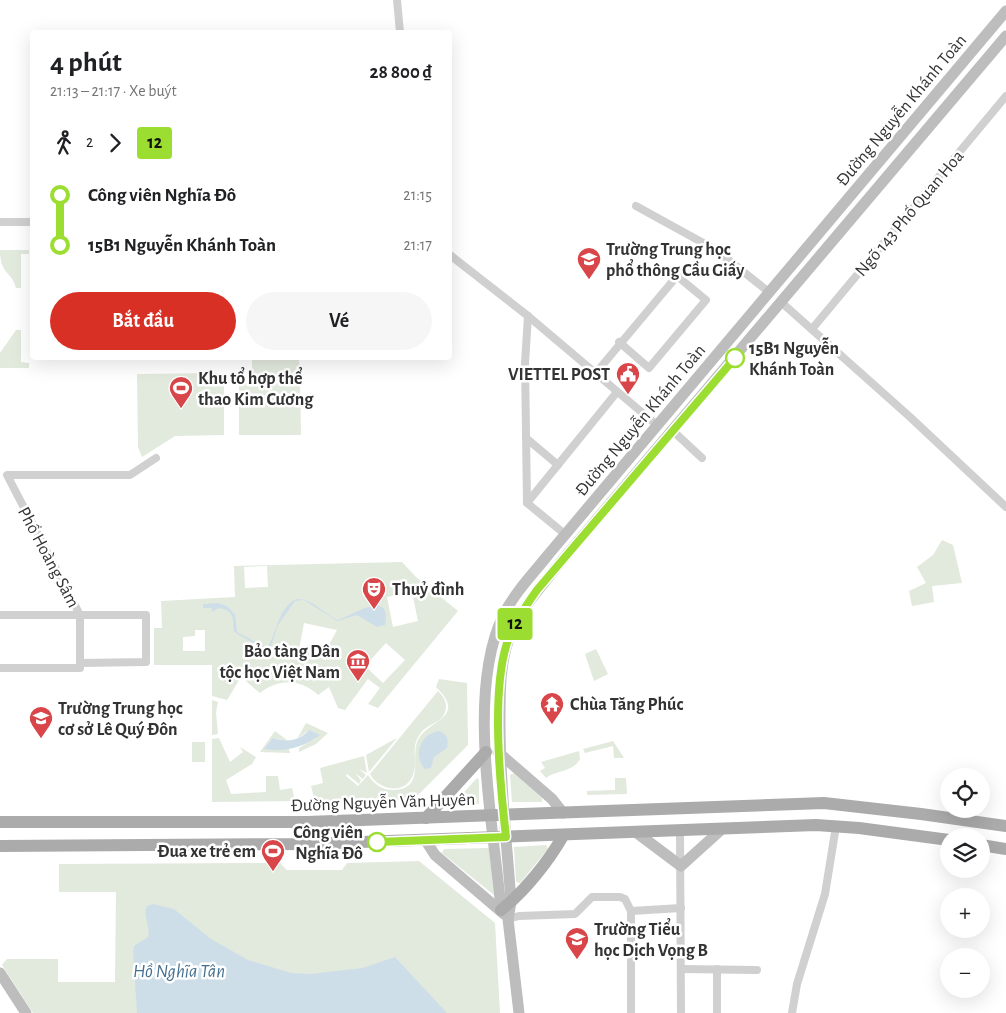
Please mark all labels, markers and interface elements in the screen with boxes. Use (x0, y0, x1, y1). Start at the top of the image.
street label: Đường Nguyễn Khánh Toàn (832, 30, 970, 190)
text: 4 phút (50, 49, 122, 77)
text: 28 800 ₫ (370, 63, 432, 82)
text: 21:13 – 21:17 · Xe buýt (50, 83, 176, 99)
icon: walk (50, 129, 78, 157)
icon: forward (101, 129, 129, 157)
text: 2 (86, 134, 93, 150)
text: 12 (147, 134, 162, 152)
street label: Ngõ 143 Phố Quan Hoa (851, 147, 968, 280)
text: Công viên Nghĩa Đô (88, 186, 236, 205)
text: 21:15 (403, 187, 432, 203)
text: 15B1 Nguyễn Khánh Toàn (88, 236, 276, 255)
text: 21:17 (403, 237, 432, 253)
place label: Trường Trung học phổ thông Cầu Giấy (606, 241, 745, 280)
school or university icon: Trường Trung học phổ thông Cầu Giấy (576, 246, 602, 280)
button: Bắt đầu (50, 292, 236, 350)
button: Vé (246, 292, 432, 350)
place label: 15B1 Nguyễn Khánh Toàn (749, 337, 839, 379)
street label: Đường Nguyễn Khánh Toàn (571, 340, 709, 500)
marker: 15B1 Nguyễn Khánh Toàn (725, 348, 745, 368)
public building icon: VIETTEL POST (615, 361, 641, 395)
place label: VIETTEL POST (508, 366, 610, 384)
place label: Khu tổ hợp thể thao Kim Cương (198, 367, 314, 409)
sports icon: Khu tổ hợp thể thao Kim Cương (168, 375, 194, 409)
street label: Phố Hoàng Sâm (14, 504, 83, 611)
theatre icon: Thuỷ đình (361, 576, 387, 610)
place label: Thuỷ đình (392, 581, 464, 599)
line badge: 12 (492, 608, 538, 640)
text: 12 (508, 615, 522, 633)
place label: Bảo tàng Dân tộc học Việt Nam (220, 643, 340, 682)
museum icon: Bảo tàng Dân tộc học Việt Nam (345, 648, 371, 682)
temple icon: Chùa Tăng Phúc (539, 691, 565, 725)
place label: Chùa Tăng Phúc (570, 696, 683, 714)
place label: Trường Trung học cơ sở Lê Quý Đôn (58, 700, 183, 739)
school or university icon: Trường Trung học cơ sở Lê Quý Đôn (28, 705, 54, 739)
map controls (940, 768, 990, 998)
button: locate (940, 768, 990, 818)
street label: Đường Nguyễn Văn Huyên (290, 789, 476, 815)
place label: Công viên Nghĩa Đô (293, 824, 363, 863)
button: layers (940, 828, 990, 878)
marker: Công viên Nghĩa Đô (367, 832, 387, 852)
sports icon: Đua xe trẻ em (260, 838, 286, 872)
place label: Đua xe trẻ em (157, 843, 256, 861)
button: + (940, 888, 990, 938)
place label: Trường Tiểu học Dịch Vọng B (594, 918, 708, 960)
school or university icon: Trường Tiểu học Dịch Vọng B (564, 926, 590, 960)
button: − (940, 948, 990, 998)
water label: Hồ Nghĩa Tân (133, 962, 225, 981)

